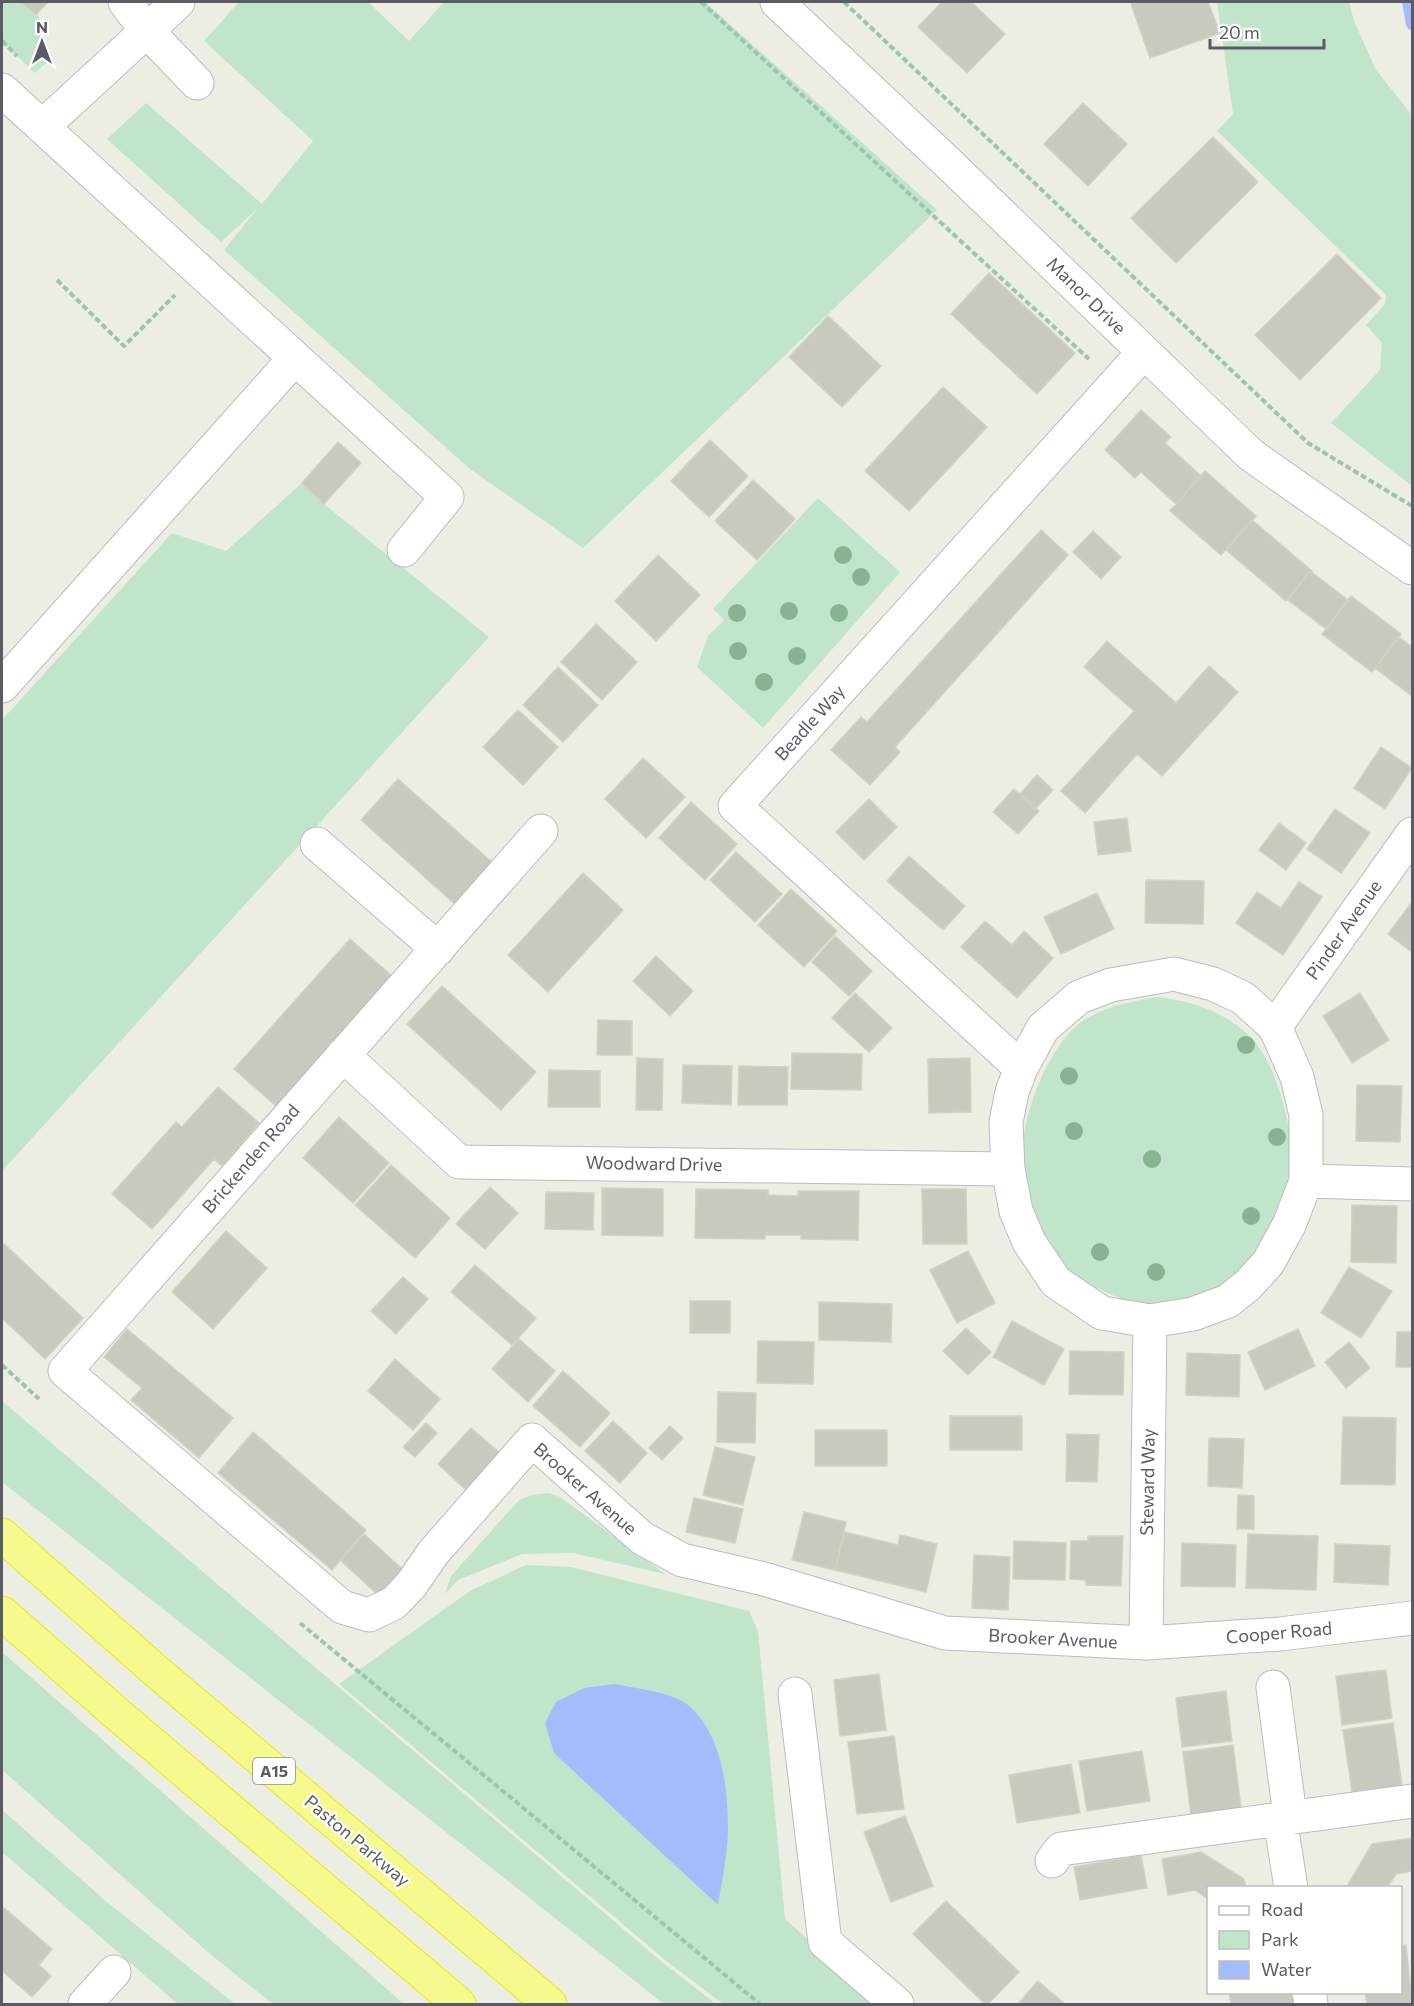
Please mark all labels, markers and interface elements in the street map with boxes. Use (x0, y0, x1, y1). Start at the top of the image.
north arrow (12, 12, 72, 72)
scale bar (1210, 12, 1324, 50)
text: N (36, 17, 48, 36)
text: 20 m (1219, 21, 1260, 43)
street label: Manor Drive (1042, 252, 1131, 339)
street label: Beadle Way (770, 680, 849, 765)
street label: Pinder Avenue (1301, 875, 1386, 984)
street label: Brickenden Road (197, 1099, 304, 1217)
street label: Woodward Drive (585, 1151, 723, 1175)
street label: Steward Way (1135, 1428, 1159, 1536)
street label: Brooker Avenue (530, 1437, 642, 1539)
street label: Cooper Road (1225, 1616, 1333, 1648)
street label: Brooker Avenue (988, 1624, 1118, 1652)
road number: A15 (253, 1758, 295, 1784)
street label: Paston Parkway (300, 1790, 415, 1891)
legend (1207, 1886, 1402, 1994)
text: Road (1261, 1898, 1303, 1920)
text: Park (1261, 1928, 1299, 1950)
text: Water (1261, 1958, 1312, 1980)

